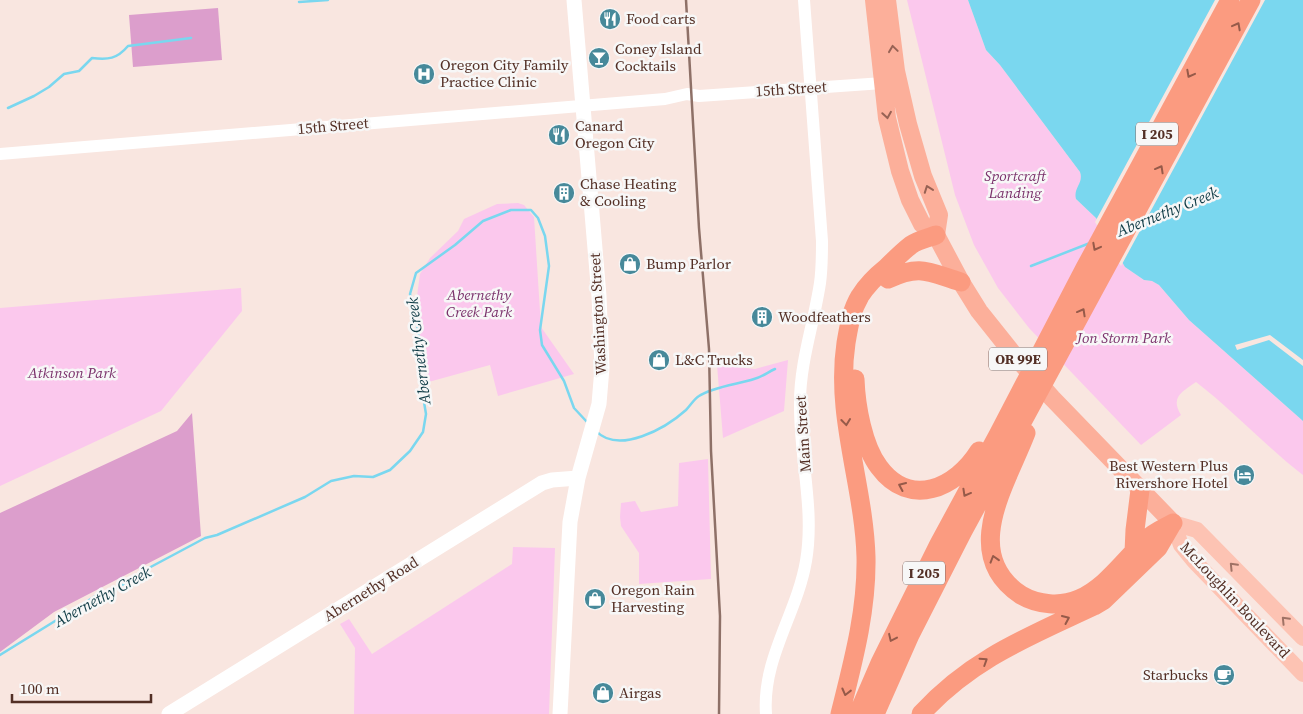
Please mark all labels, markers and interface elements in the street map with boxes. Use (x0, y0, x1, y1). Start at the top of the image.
restaurant icon: Food carts (598, 7, 622, 31)
place label: Food carts (626, 8, 695, 29)
one-way arrow (1231, 22, 1241, 31)
place label: Coney Island Cocktails (615, 38, 702, 76)
one-way arrow (888, 44, 899, 52)
bar icon: Coney Island Cocktails (587, 46, 611, 70)
place label: Oregon City Family Practice Clinic (440, 54, 569, 92)
hospital icon: Oregon City Family Practice Clinic (412, 62, 436, 86)
one-way arrow (1186, 68, 1196, 77)
street label: 15th Street (755, 76, 827, 101)
one-way arrow (882, 111, 892, 119)
street label: 15th Street (297, 112, 369, 139)
place label: Canard Oregon City (575, 115, 655, 153)
road number: I 205 (1136, 122, 1178, 146)
restaurant icon: Canard Oregon City (547, 123, 571, 147)
park label: Sportcraft Landing (984, 165, 1047, 203)
one-way arrow (1154, 166, 1164, 175)
place label: Chase Heating & Cooling (580, 173, 677, 211)
water label: Abernethy Creek (1112, 180, 1222, 242)
building icon: Chase Heating & Cooling (552, 181, 576, 205)
one-way arrow (924, 185, 934, 193)
one-way arrow (1092, 242, 1102, 251)
street label: Washington Street (584, 252, 611, 376)
shop icon: Bump Parlor (618, 252, 642, 276)
place label: Bump Parlor (646, 253, 732, 274)
park label: Abernethy Creek Park (446, 284, 513, 322)
water label: Abernethy Creek (400, 296, 436, 407)
building icon: Woodfeathers (750, 305, 774, 329)
place label: Woodfeathers (778, 306, 871, 327)
one-way arrow (1076, 308, 1086, 317)
park label: Jon Storm Park (1075, 327, 1172, 348)
shop icon: L&C Trucks (647, 348, 671, 372)
road number: OR 99E (989, 348, 1047, 370)
place label: L&C Trucks (675, 349, 753, 370)
park label: Atkinson Park (27, 362, 117, 383)
street label: Main Street (789, 395, 816, 473)
one-way arrow (840, 418, 851, 426)
place label: Best Western Plus Rivershore Hotel (1109, 455, 1229, 493)
hotel icon: Best Western Plus Rivershore Hotel (1232, 463, 1256, 487)
one-way arrow (898, 481, 907, 492)
one-way arrow (962, 488, 972, 497)
street label: McLoughlin Boulevard (1176, 537, 1295, 663)
street label: Abernethy Road (319, 551, 422, 626)
one-way arrow (989, 555, 999, 563)
water label: Abernethy Creek (49, 560, 155, 632)
road number: I 205 (903, 562, 945, 584)
one-way arrow (1230, 563, 1239, 572)
place label: Oregon Rain Harvesting (611, 579, 695, 617)
shop icon: Oregon Rain Harvesting (583, 587, 607, 611)
one-way arrow (1061, 614, 1070, 625)
one-way arrow (1282, 616, 1291, 625)
one-way arrow (888, 633, 899, 642)
one-way arrow (979, 658, 988, 667)
cafe icon: Starbucks (1212, 663, 1236, 687)
place label: Starbucks (1143, 664, 1208, 685)
scale bar (12, 672, 151, 704)
text: 100 m (20, 678, 60, 699)
shop icon: Airgas (591, 681, 615, 705)
place label: Airgas (619, 682, 661, 703)
one-way arrow (841, 688, 852, 697)

